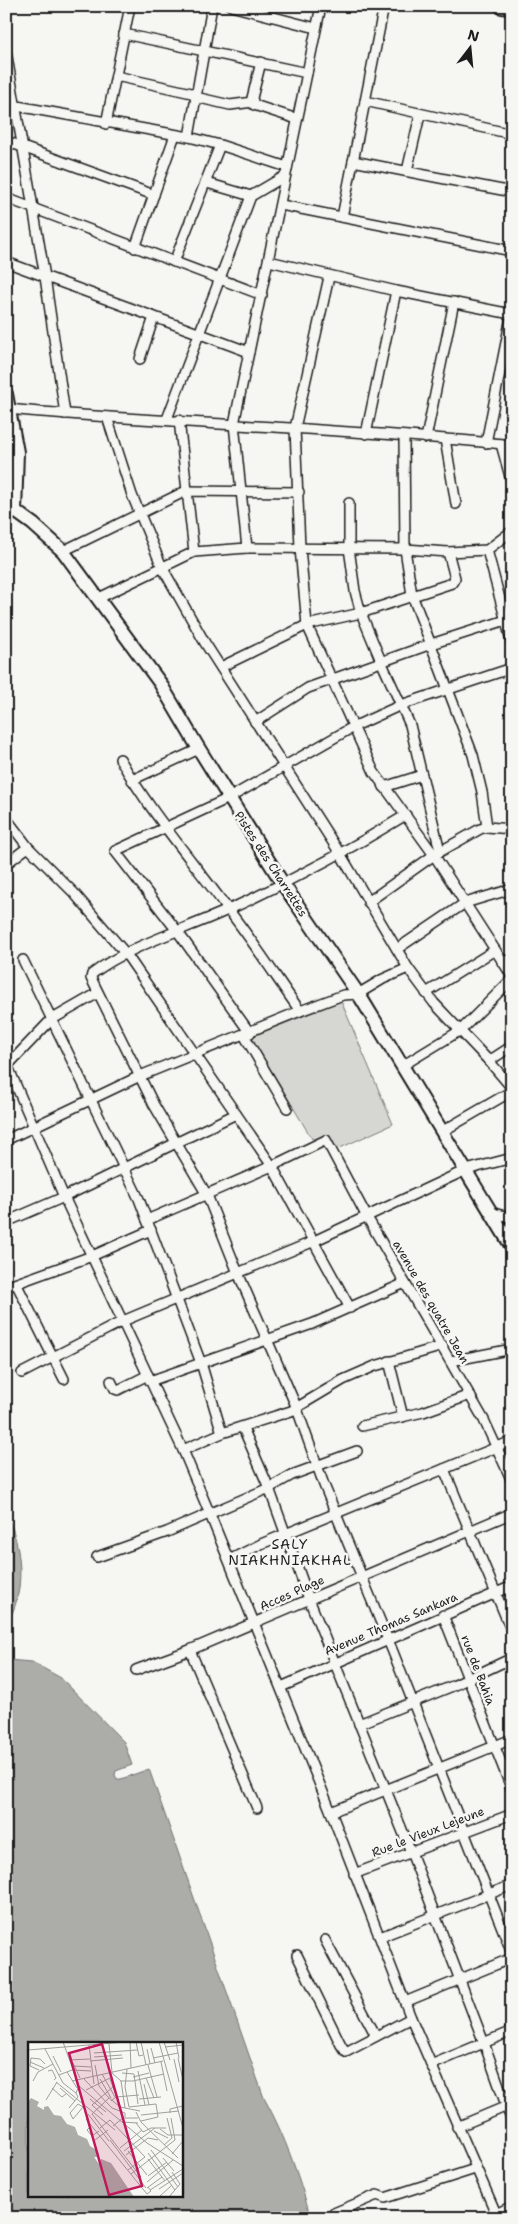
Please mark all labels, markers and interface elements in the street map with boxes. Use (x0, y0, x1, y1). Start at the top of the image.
north arrow (446, 22, 496, 72)
text: N (466, 25, 481, 46)
street label: Pistes des Charrettes (231, 808, 311, 920)
street label: avenue des quatre Jean (389, 1237, 473, 1367)
district label: SALY NIAKHNIAKHAL (228, 1535, 352, 1569)
street label: Acces Plage (257, 1572, 327, 1614)
street label: Avenue Thomas Sankara (322, 1588, 460, 1659)
street label: rue de Bahia (457, 1633, 499, 1708)
street label: Rue le Vieux Lejeune (369, 1803, 487, 1861)
inset map (28, 2042, 182, 2196)

